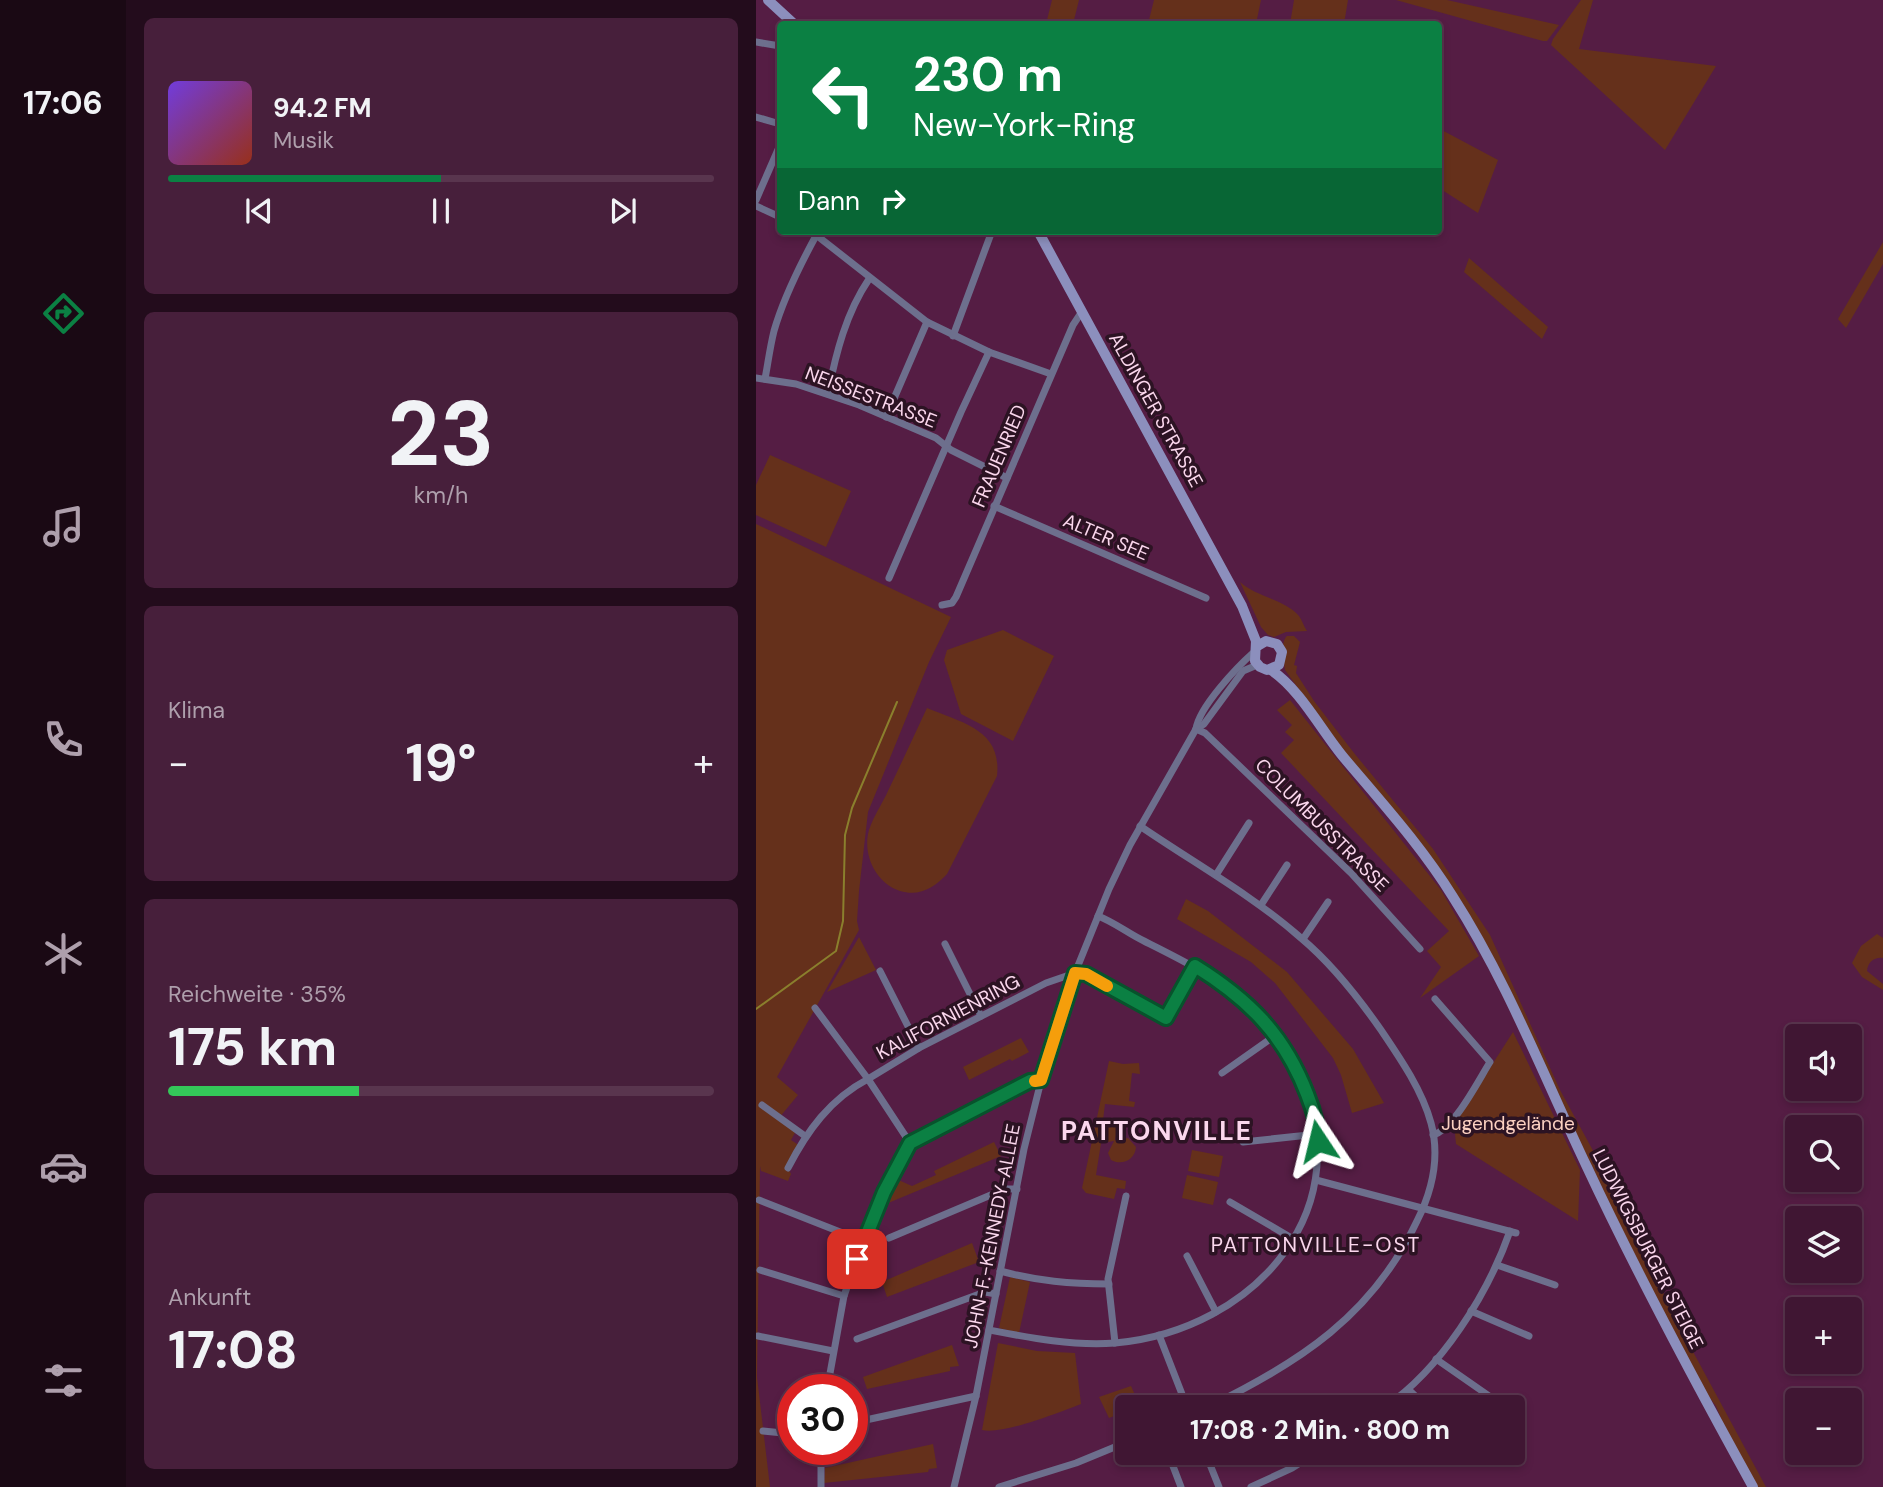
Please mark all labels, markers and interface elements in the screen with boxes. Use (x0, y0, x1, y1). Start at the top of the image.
text: 230 m (913, 42, 1063, 106)
icon: left (798, 49, 889, 140)
text: 17:06 (23, 82, 103, 124)
text: 94.2 FM (273, 91, 372, 125)
text: New-York-Ring (913, 104, 1135, 146)
text: Musik (273, 125, 334, 155)
icon: right (874, 182, 912, 220)
text: Dann (798, 184, 860, 218)
icon: previous (240, 192, 278, 230)
icon: pause (422, 192, 460, 230)
icon: next (604, 192, 642, 230)
icon: directions (39, 289, 88, 338)
street label: ALDINGER STRASSE (1103, 328, 1209, 492)
street label: NEISSESTRASSE (802, 360, 940, 434)
text: 23 (387, 375, 495, 493)
street label: FRAUENRIED (966, 401, 1032, 511)
text: km/h (414, 480, 468, 510)
icon: music (39, 502, 88, 551)
street label: ALTER SEE (1059, 508, 1153, 566)
text: Klima (168, 695, 225, 725)
icon: phone (39, 715, 88, 764)
text: 19° (406, 729, 476, 797)
text: − (168, 738, 189, 788)
text: + (693, 738, 714, 788)
street label: COLUMBUSSTRASSE (1250, 753, 1394, 897)
icon: climate (39, 929, 88, 978)
street label: KALIFORNIENRING (872, 969, 1024, 1065)
text: Reichweite · 35% (168, 979, 346, 1009)
text: 175 km (168, 1013, 337, 1081)
map controls (1785, 1024, 1862, 1465)
button: sound (1785, 1024, 1862, 1101)
position arrow (1281, 1104, 1355, 1178)
park label: Jugendgelände (1441, 1111, 1575, 1136)
district label: PATTONVILLE (1061, 1114, 1253, 1148)
button: search (1785, 1115, 1862, 1192)
street label: JOHN-F.-KENNEDY-ALLEE (958, 1122, 1026, 1350)
icon: car (39, 1142, 88, 1191)
street label: LUDWIGSBURGER STEIGE (1587, 1145, 1709, 1353)
button: layers (1785, 1206, 1862, 1283)
pin (827, 1229, 887, 1289)
district label: PATTONVILLE-OST (1211, 1231, 1421, 1259)
icon: arrive (838, 1240, 876, 1278)
text: Ankunft (168, 1282, 251, 1312)
button: + (1785, 1297, 1862, 1374)
text: 17:08 (168, 1316, 298, 1384)
icon: filters (39, 1356, 88, 1405)
speed limit sign: 30 (777, 1374, 868, 1465)
button: − (1785, 1388, 1862, 1465)
text: 17:08 · 2 Min. · 800 m (1190, 1413, 1450, 1447)

